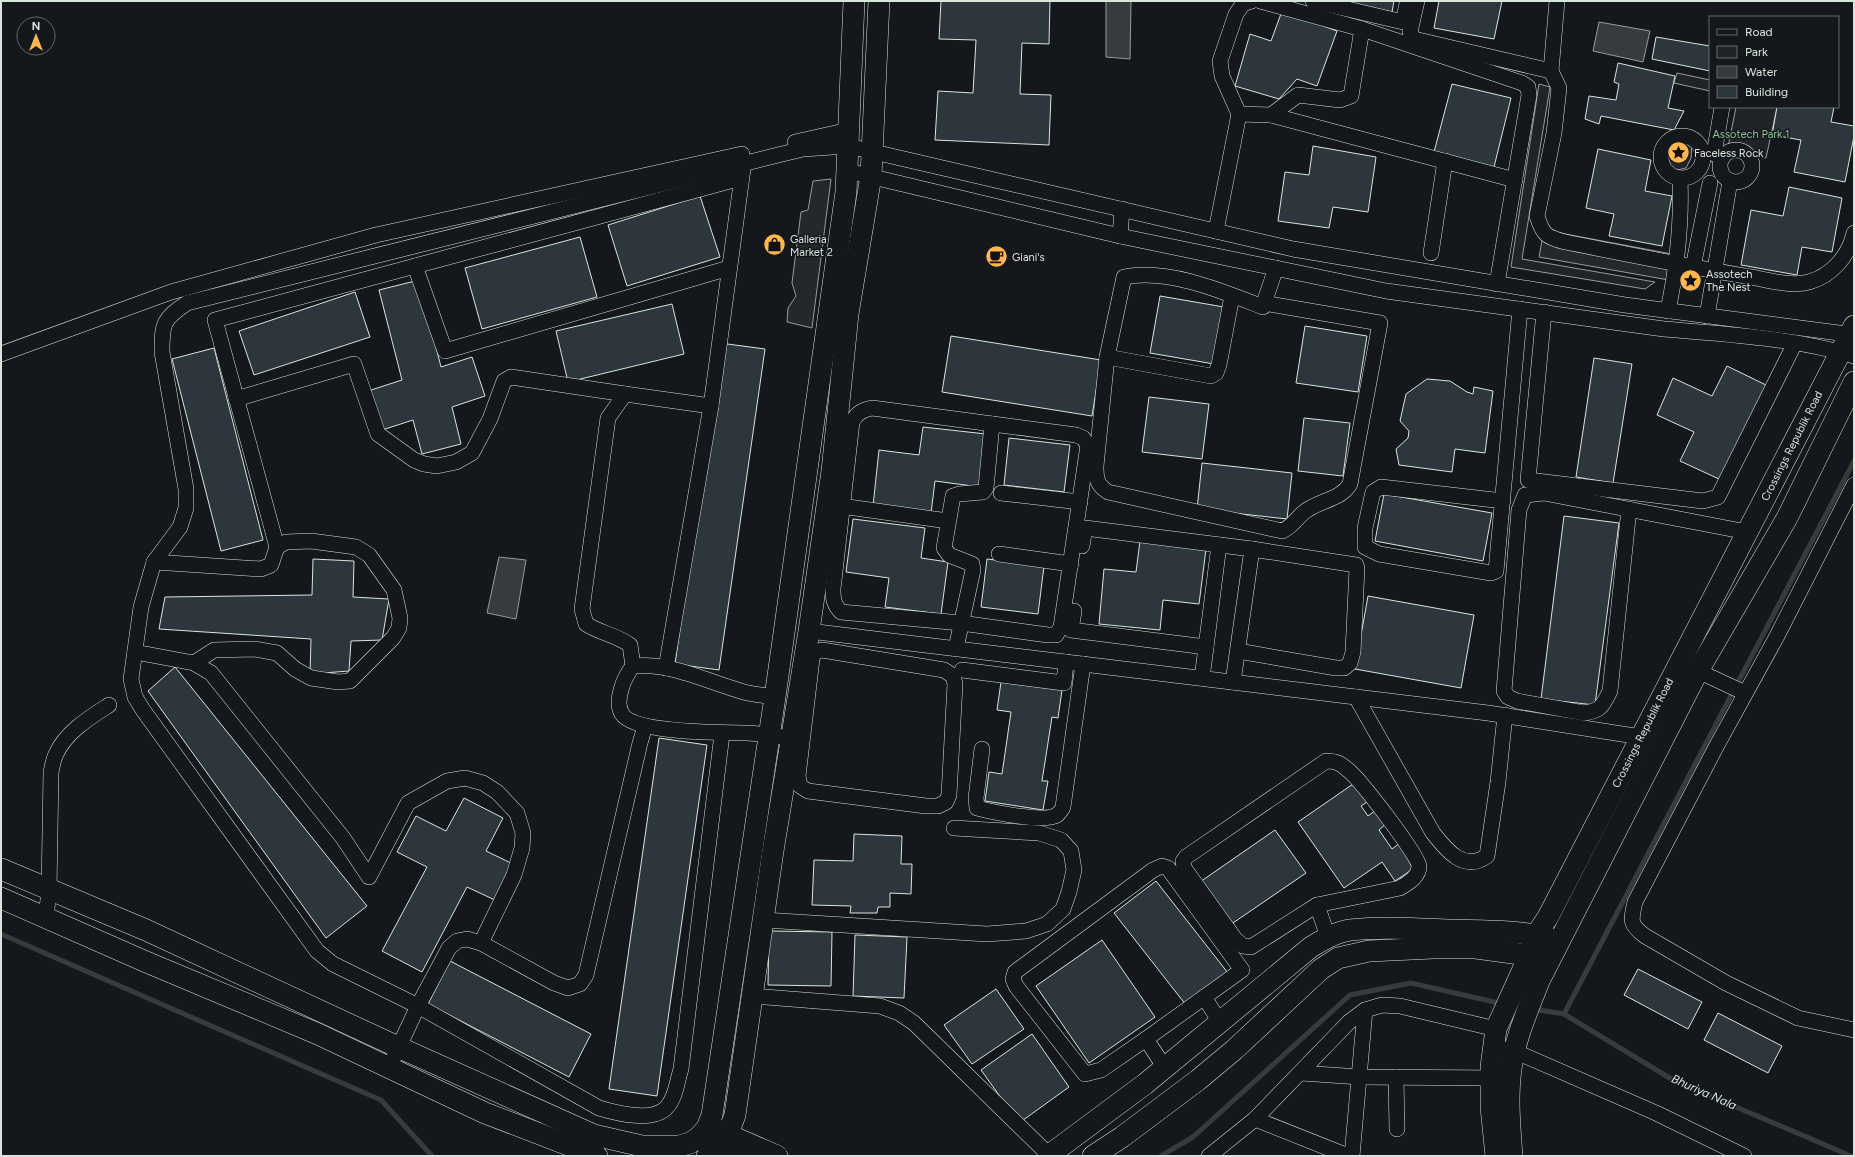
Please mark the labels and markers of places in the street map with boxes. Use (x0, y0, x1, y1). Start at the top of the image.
place icon: Faceless Rock (1666, 140, 1692, 166)
place label: Faceless Rock (1694, 147, 1764, 160)
shop icon: Galleria Market 2 (762, 232, 788, 258)
place label: Galleria Market 2 (790, 233, 833, 259)
cafe icon: Giani's (983, 244, 1009, 270)
place label: Giani's (1012, 251, 1045, 264)
place icon: Assotech The Nest (1677, 267, 1703, 293)
place label: Assotech The Nest (1706, 268, 1752, 294)

